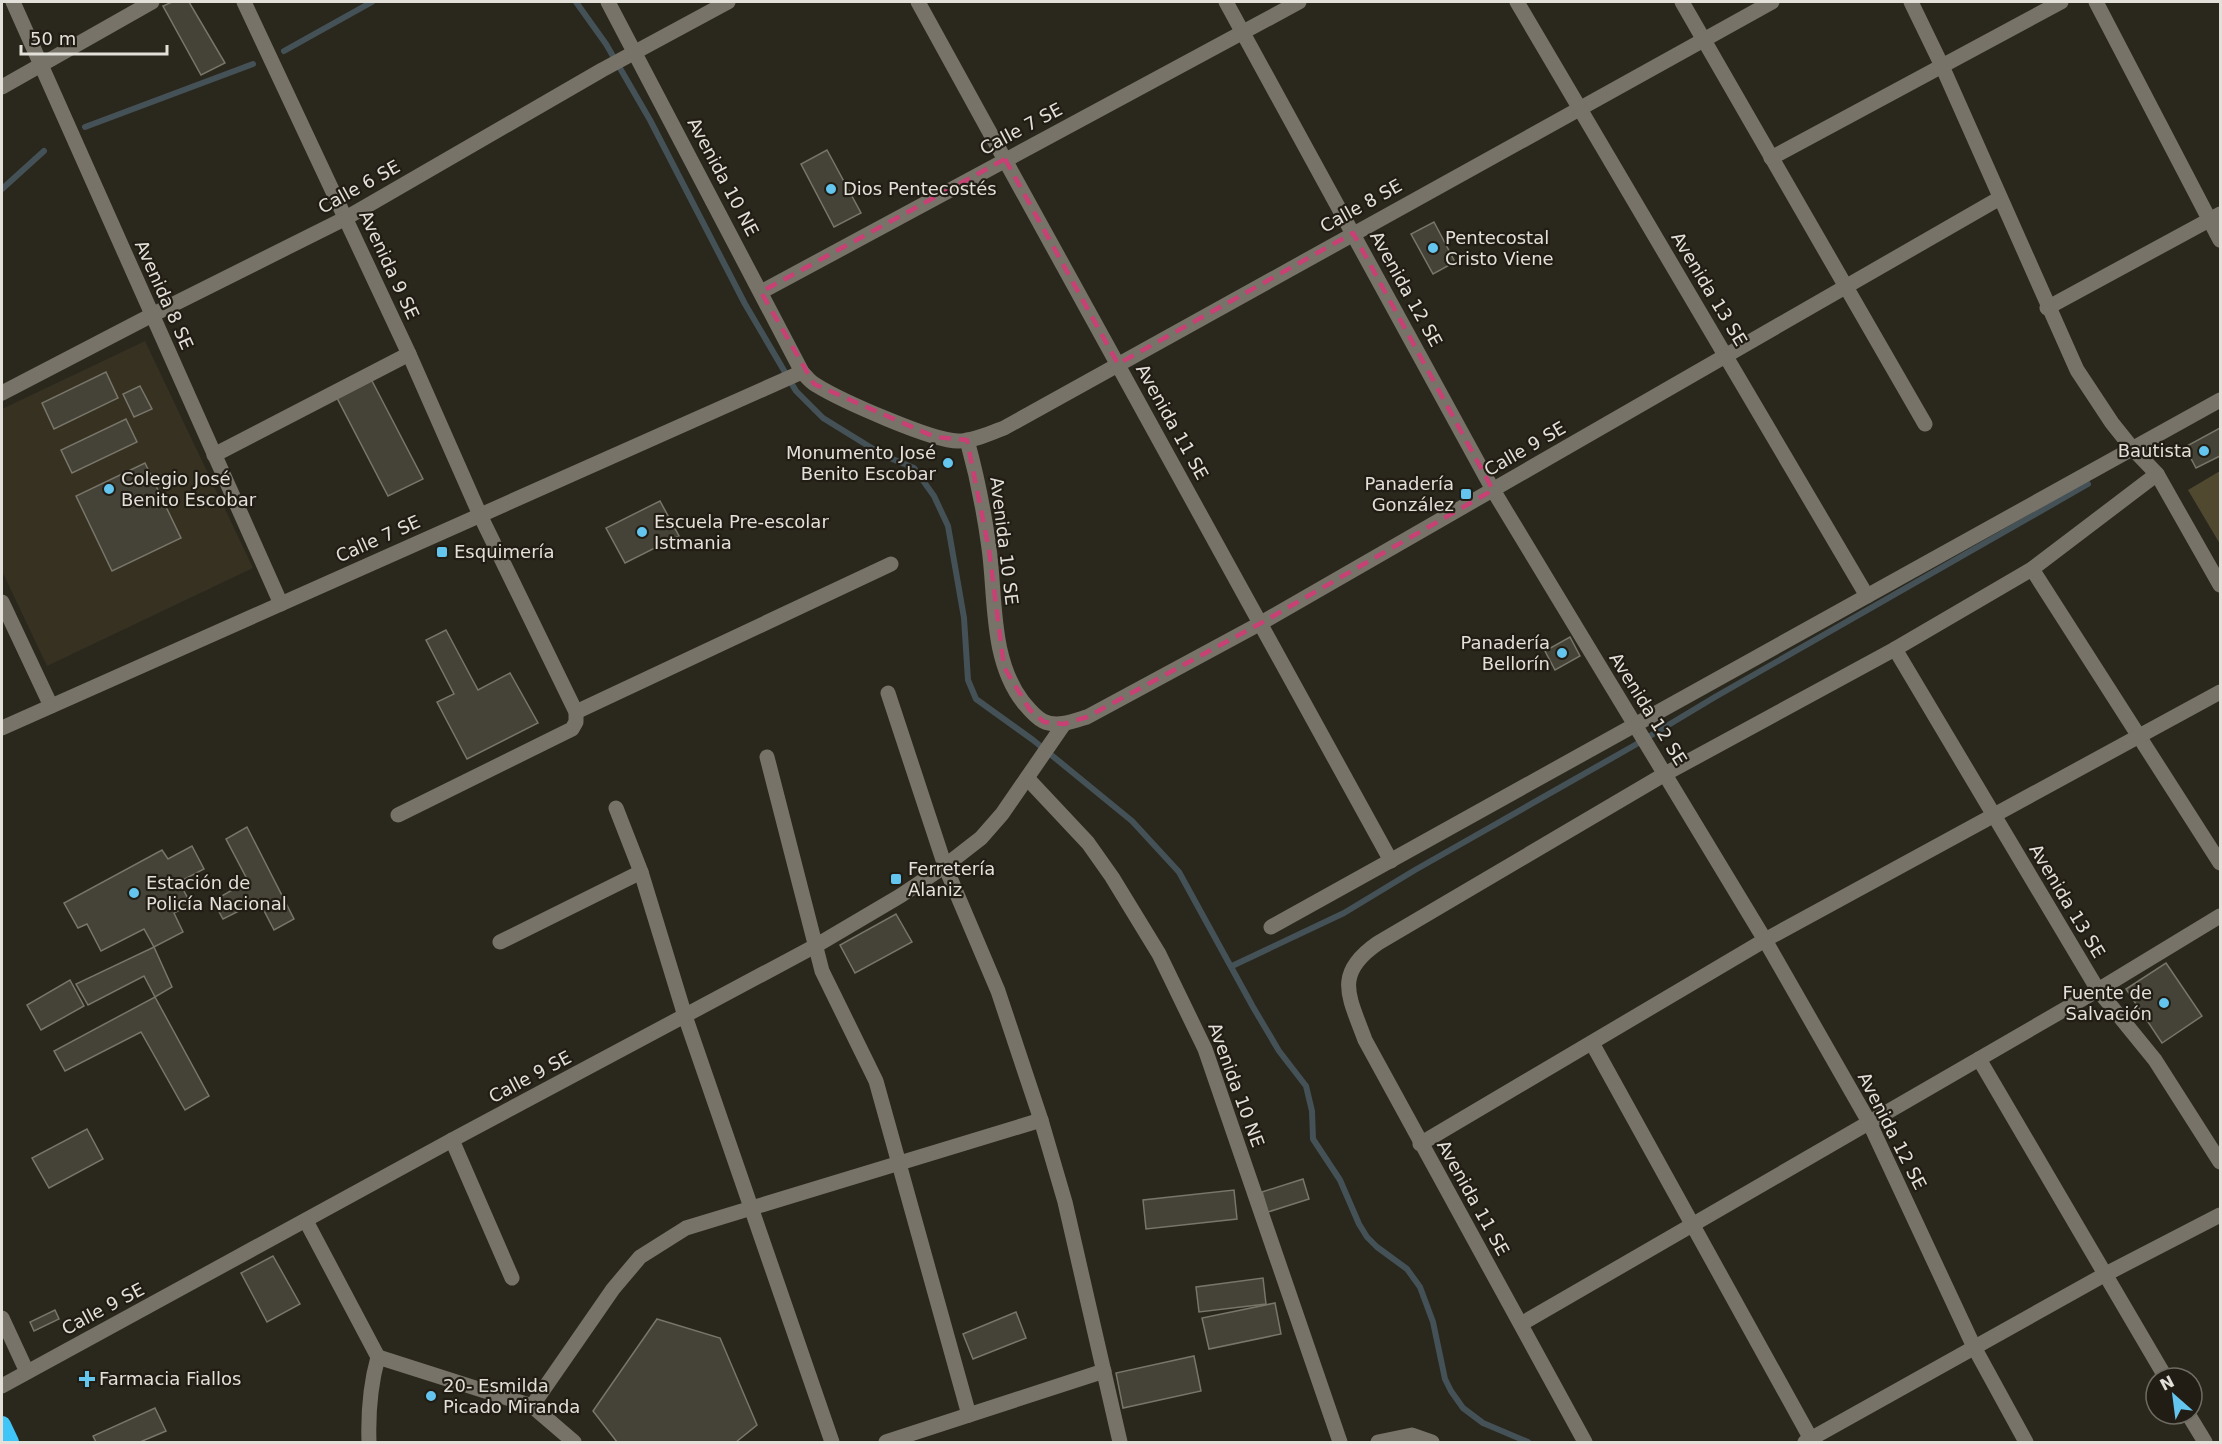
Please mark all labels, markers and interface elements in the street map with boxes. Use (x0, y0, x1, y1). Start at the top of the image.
scale bar (21, 18, 166, 56)
text: 50 m (30, 28, 76, 49)
street label: Calle 7 SE (976, 98, 1066, 159)
street label: Avenida 10 NE (683, 114, 763, 240)
street label: Calle 6 SE (314, 155, 403, 218)
street label: Calle 8 SE (1316, 174, 1405, 237)
place label: Dios Pentecostés (843, 178, 997, 199)
marker: Dios Pentecostés (824, 182, 838, 196)
street label: Avenida 9 SE (355, 207, 424, 322)
street label: Avenida 12 SE (1366, 227, 1447, 350)
place label: Pentecostal Cristo Viene (1445, 227, 1554, 269)
street label: Avenida 13 SE (1667, 228, 1752, 349)
street label: Avenida 8 SE (131, 237, 198, 353)
marker: Pentecostal Cristo Viene (1426, 241, 1440, 255)
street label: Avenida 11 SE (1132, 360, 1213, 483)
street label: Calle 9 SE (1480, 417, 1569, 480)
place label: Bautista (2118, 440, 2192, 461)
place label: Monumento José Benito Escobar (786, 442, 937, 484)
marker: Bautista (2197, 444, 2211, 458)
marker: Monumento José Benito Escobar (941, 456, 955, 470)
place label: Colegio José Benito Escobar (121, 468, 257, 510)
place label: Panadería González (1365, 473, 1454, 515)
street label: Avenida 10 SE (986, 476, 1023, 606)
marker: Colegio José Benito Escobar (102, 482, 116, 496)
marker: Panadería González (1459, 487, 1473, 501)
street label: Calle 7 SE (332, 511, 423, 567)
place label: Escuela Pre-escolar Istmania (654, 511, 829, 553)
marker: Escuela Pre-escolar Istmania (635, 525, 649, 539)
place label: Esquimería (454, 541, 555, 562)
marker: Esquimería (435, 545, 449, 559)
place label: Panadería Bellorín (1461, 632, 1550, 674)
marker: Panadería Bellorín (1555, 646, 1569, 660)
street label: Avenida 12 SE (1605, 648, 1692, 769)
street label: Avenida 13 SE (2025, 840, 2110, 961)
place label: Ferretería Alaniz (908, 858, 995, 900)
place label: Estación de Policía Nacional (146, 872, 287, 914)
marker: Ferretería Alaniz (889, 872, 903, 886)
marker: Estación de Policía Nacional (127, 886, 141, 900)
place label: Fuente de Salvación (2062, 982, 2152, 1024)
marker: Fuente de Salvación (2157, 996, 2171, 1010)
street label: Avenida 10 NE (1204, 1020, 1269, 1150)
street label: Calle 9 SE (485, 1046, 575, 1107)
street label: Avenida 12 SE (1854, 1069, 1931, 1193)
street label: Avenida 11 SE (1433, 1136, 1514, 1259)
street label: Calle 9 SE (58, 1278, 148, 1339)
north arrow (2144, 1366, 2204, 1426)
place label: Farmacia Fiallos (99, 1368, 242, 1389)
marker: Farmacia Fiallos (80, 1372, 94, 1386)
text: N (2157, 1372, 2178, 1395)
place label: 20- Esmilda Picado Miranda (443, 1375, 580, 1417)
marker: 20- Esmilda Picado Miranda (424, 1389, 438, 1403)

